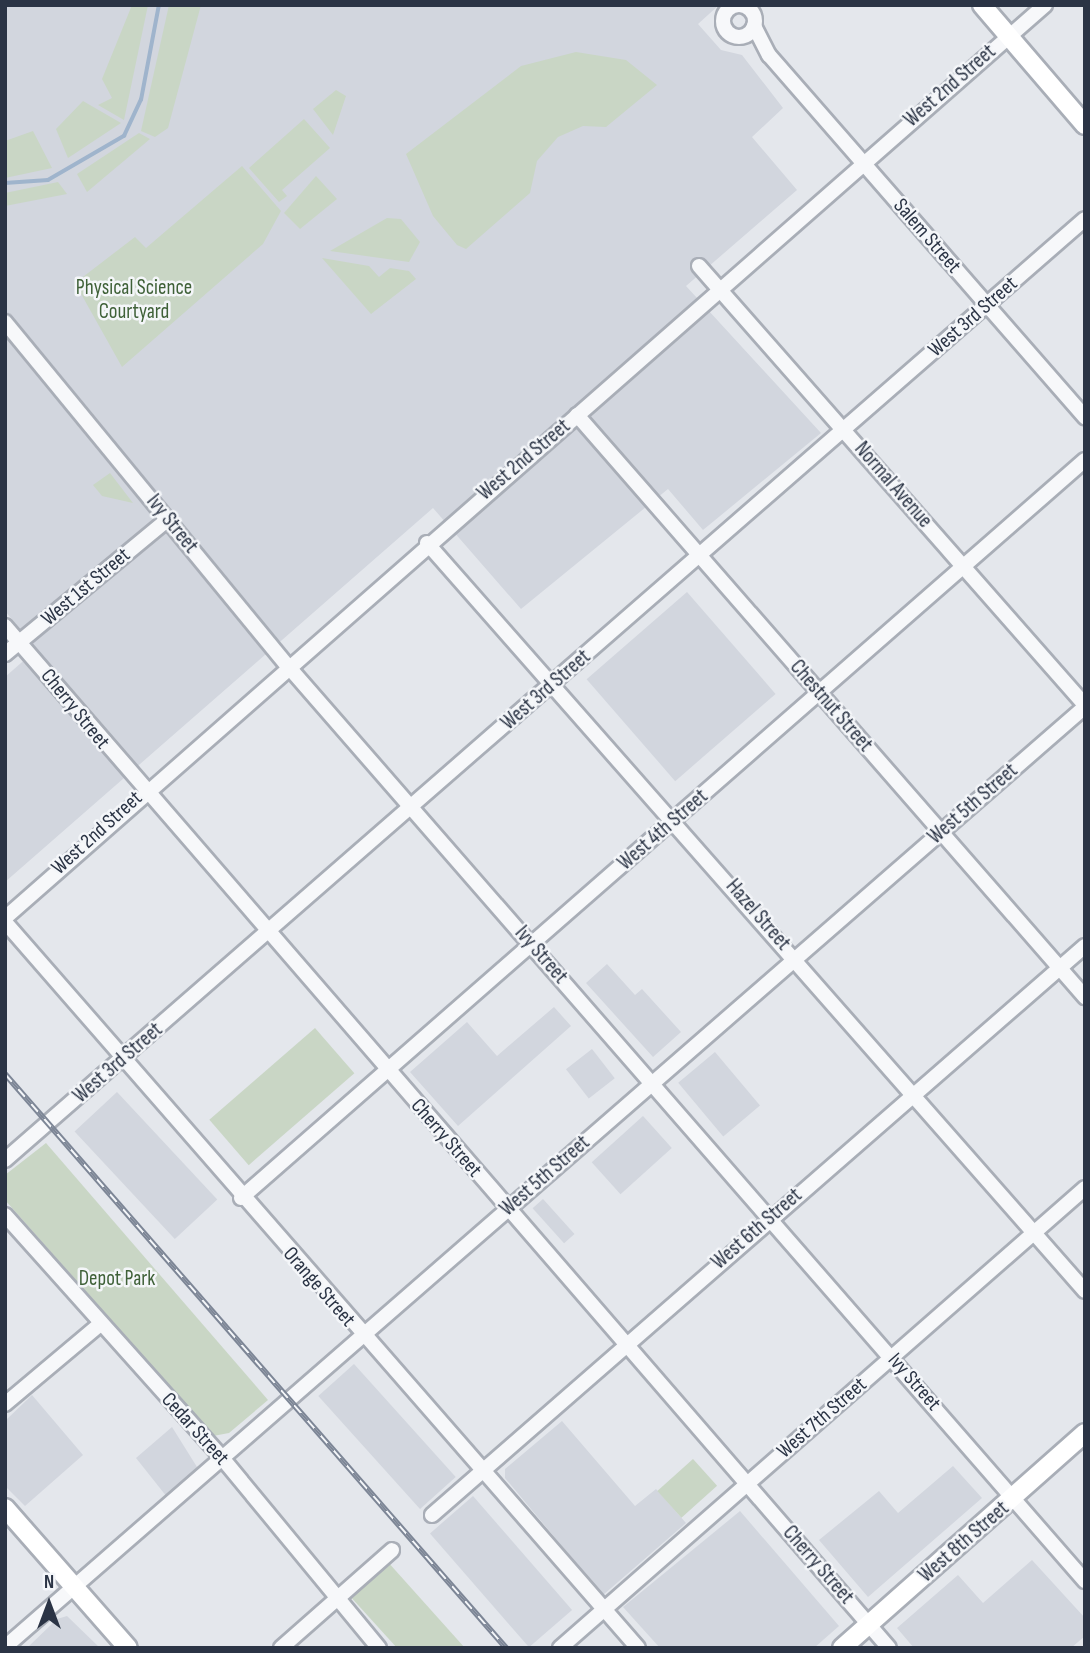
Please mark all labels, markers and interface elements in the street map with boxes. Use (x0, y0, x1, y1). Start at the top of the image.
street label: West 2nd Street (899, 39, 1001, 133)
street label: Salem Street (888, 194, 966, 278)
street label: West 3rd Street (923, 271, 1023, 363)
park label: Physical Science Courtyard (76, 275, 192, 325)
street label: West 2nd Street (473, 414, 575, 506)
street label: Normal Avenue (849, 437, 937, 533)
street label: Ivy Street (141, 490, 203, 558)
street label: West 1st Street (37, 543, 135, 631)
street label: West 3rd Street (496, 644, 596, 736)
street label: Chestnut Street (784, 655, 878, 757)
street label: Cherry Street (35, 664, 115, 754)
street label: West 5th Street (923, 758, 1023, 850)
street label: West 4th Street (613, 784, 713, 876)
street label: West 2nd Street (47, 786, 147, 880)
street label: Hazel Street (720, 874, 796, 956)
street label: Ivy Street (509, 921, 573, 989)
street label: West 3rd Street (68, 1017, 168, 1109)
street label: Cherry Street (405, 1094, 487, 1182)
street label: West 5th Street (495, 1130, 595, 1222)
street label: West 6th Street (707, 1183, 807, 1275)
street label: Orange Street (278, 1242, 360, 1332)
park label: Depot Park (79, 1266, 155, 1292)
street label: Ivy Street (882, 1348, 946, 1416)
street label: West 7th Street (772, 1372, 872, 1464)
street label: Cedar Street (156, 1388, 234, 1470)
street label: West 8th Street (914, 1496, 1014, 1588)
street label: Cherry Street (777, 1521, 859, 1609)
north arrow (14, 1569, 84, 1639)
text: N (44, 1571, 54, 1594)

